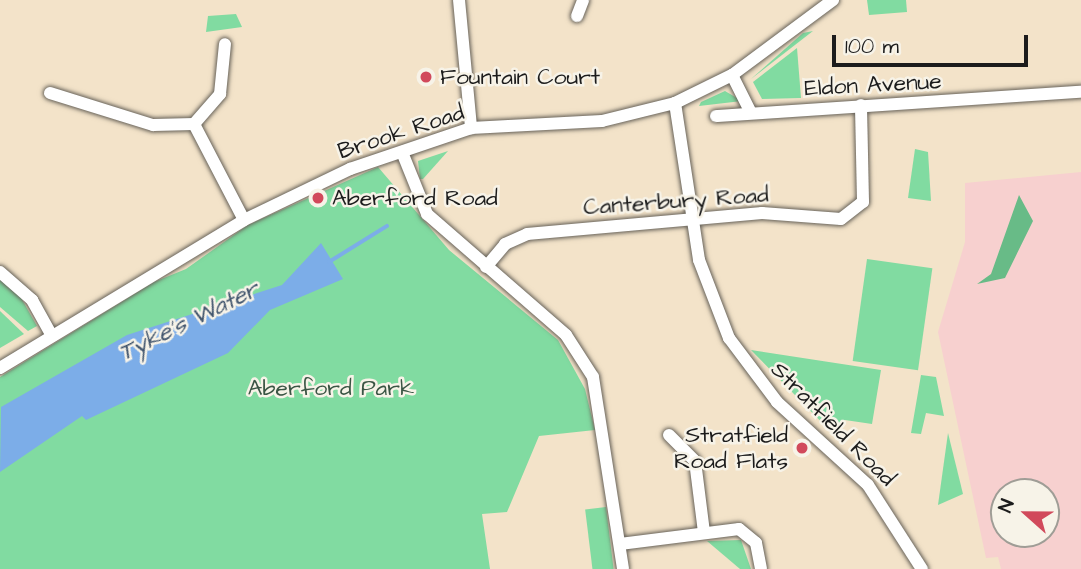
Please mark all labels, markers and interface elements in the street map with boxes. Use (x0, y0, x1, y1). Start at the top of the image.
scale bar (836, 21, 1032, 65)
text: 100 m (845, 32, 899, 61)
place label: Fountain Court (440, 63, 600, 91)
street label: Eldon Avenue (804, 68, 942, 102)
marker: Fountain Court (418, 69, 434, 85)
street label: Brook Road (334, 99, 468, 165)
street label: Canterbury Road (582, 181, 770, 221)
place label: Aberford Road (332, 184, 498, 212)
marker: Aberford Road (310, 190, 326, 206)
water label: Tyke's Water (114, 276, 264, 368)
street label: Stratfield Road (765, 356, 901, 492)
park label: Aberford Park (248, 374, 414, 402)
place label: Stratfield Road Flats (674, 421, 788, 475)
marker: Stratfield Road Flats (794, 440, 810, 456)
north arrow (990, 478, 1060, 548)
text: N (992, 496, 1022, 516)

